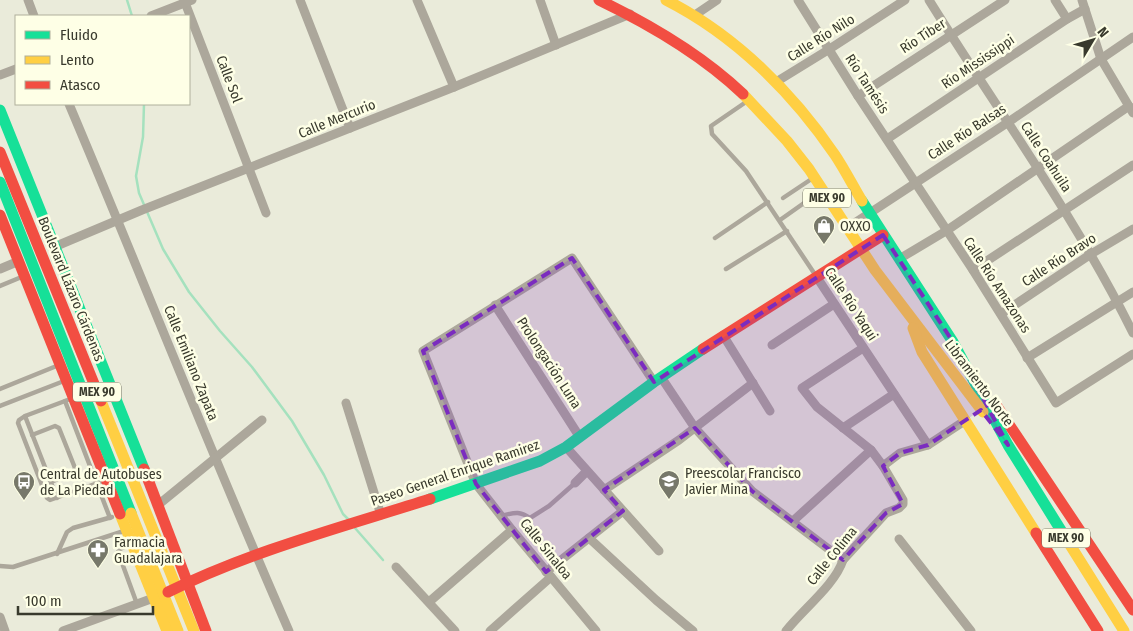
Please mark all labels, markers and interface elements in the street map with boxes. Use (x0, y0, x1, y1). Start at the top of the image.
street label: Calle Río Nilo (784, 11, 858, 65)
legend (15, 15, 190, 105)
street label: Río Tíber (897, 15, 949, 57)
north arrow (1068, 15, 1118, 65)
text: N (1094, 24, 1112, 41)
text: Fluido (60, 26, 98, 44)
street label: Río Mississippi (938, 31, 1018, 93)
text: Lento (60, 51, 94, 69)
street label: Río Tamésis (841, 51, 893, 117)
street label: Calle Sol (212, 53, 246, 105)
text: Atasco (60, 76, 100, 94)
street label: Calle Mercurio (296, 96, 378, 142)
street label: Calle Río Balsas (925, 100, 1009, 164)
street label: Calle Coahuila (1017, 118, 1075, 196)
road number: MEX 90 (803, 188, 851, 208)
street label: Boulevard Lázaro Cárdenas (34, 214, 108, 364)
shop icon: OXXO (812, 214, 836, 245)
place label: OXXO (840, 218, 871, 235)
street label: Calle Río Bravo (1019, 230, 1099, 290)
street label: Calle Río Amazonas (960, 234, 1034, 336)
street label: Calle Río Yaqui (821, 264, 881, 344)
street label: Calle Emiliano Zapata (160, 303, 222, 423)
street label: Prolongación Luna (513, 314, 585, 412)
street label: Libramiento Norte (941, 336, 1017, 430)
road number: MEX 90 (73, 382, 121, 402)
street label: Paseo General Enrique Ramirez (369, 436, 542, 510)
place label: Preescolar Francisco Javier Mina (685, 465, 801, 498)
place label: Central de Autobuses de La Piedad (40, 466, 162, 499)
school or university icon: Preescolar Francisco Javier Mina (657, 469, 681, 500)
bus stop icon: Central de Autobuses de La Piedad (12, 470, 36, 501)
street label: Calle Sinaloa (516, 515, 576, 583)
street label: Calle Colima (803, 523, 861, 589)
road number: MEX 90 (1042, 528, 1090, 548)
place label: Farmacia Guadalajara (114, 534, 183, 567)
pharmacy icon: Farmacia Guadalajara (86, 538, 110, 569)
scale bar (18, 584, 152, 616)
text: 100 m (25, 592, 62, 610)

